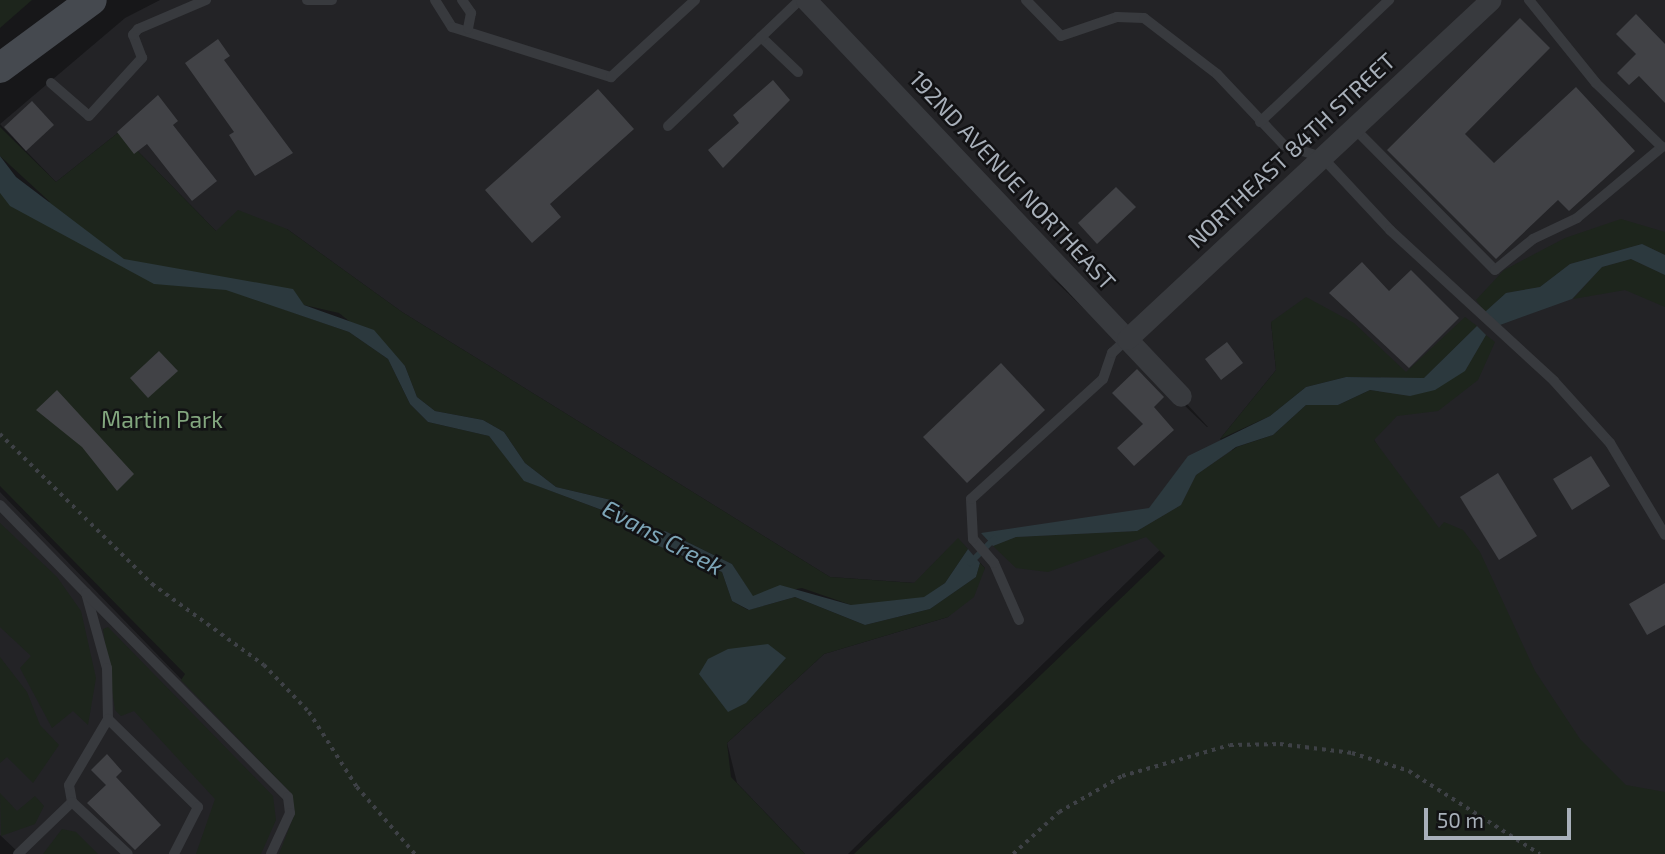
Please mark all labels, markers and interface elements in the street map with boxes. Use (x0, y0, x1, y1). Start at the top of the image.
street label: NORTHEAST 84TH STREET (1181, 46, 1401, 254)
street label: 192ND AVENUE NORTHEAST (904, 65, 1122, 295)
park label: Martin Park (101, 405, 223, 433)
water label: Evans Creek (598, 493, 728, 581)
scale bar (1427, 794, 1574, 838)
text: 50 m (1437, 807, 1484, 832)

